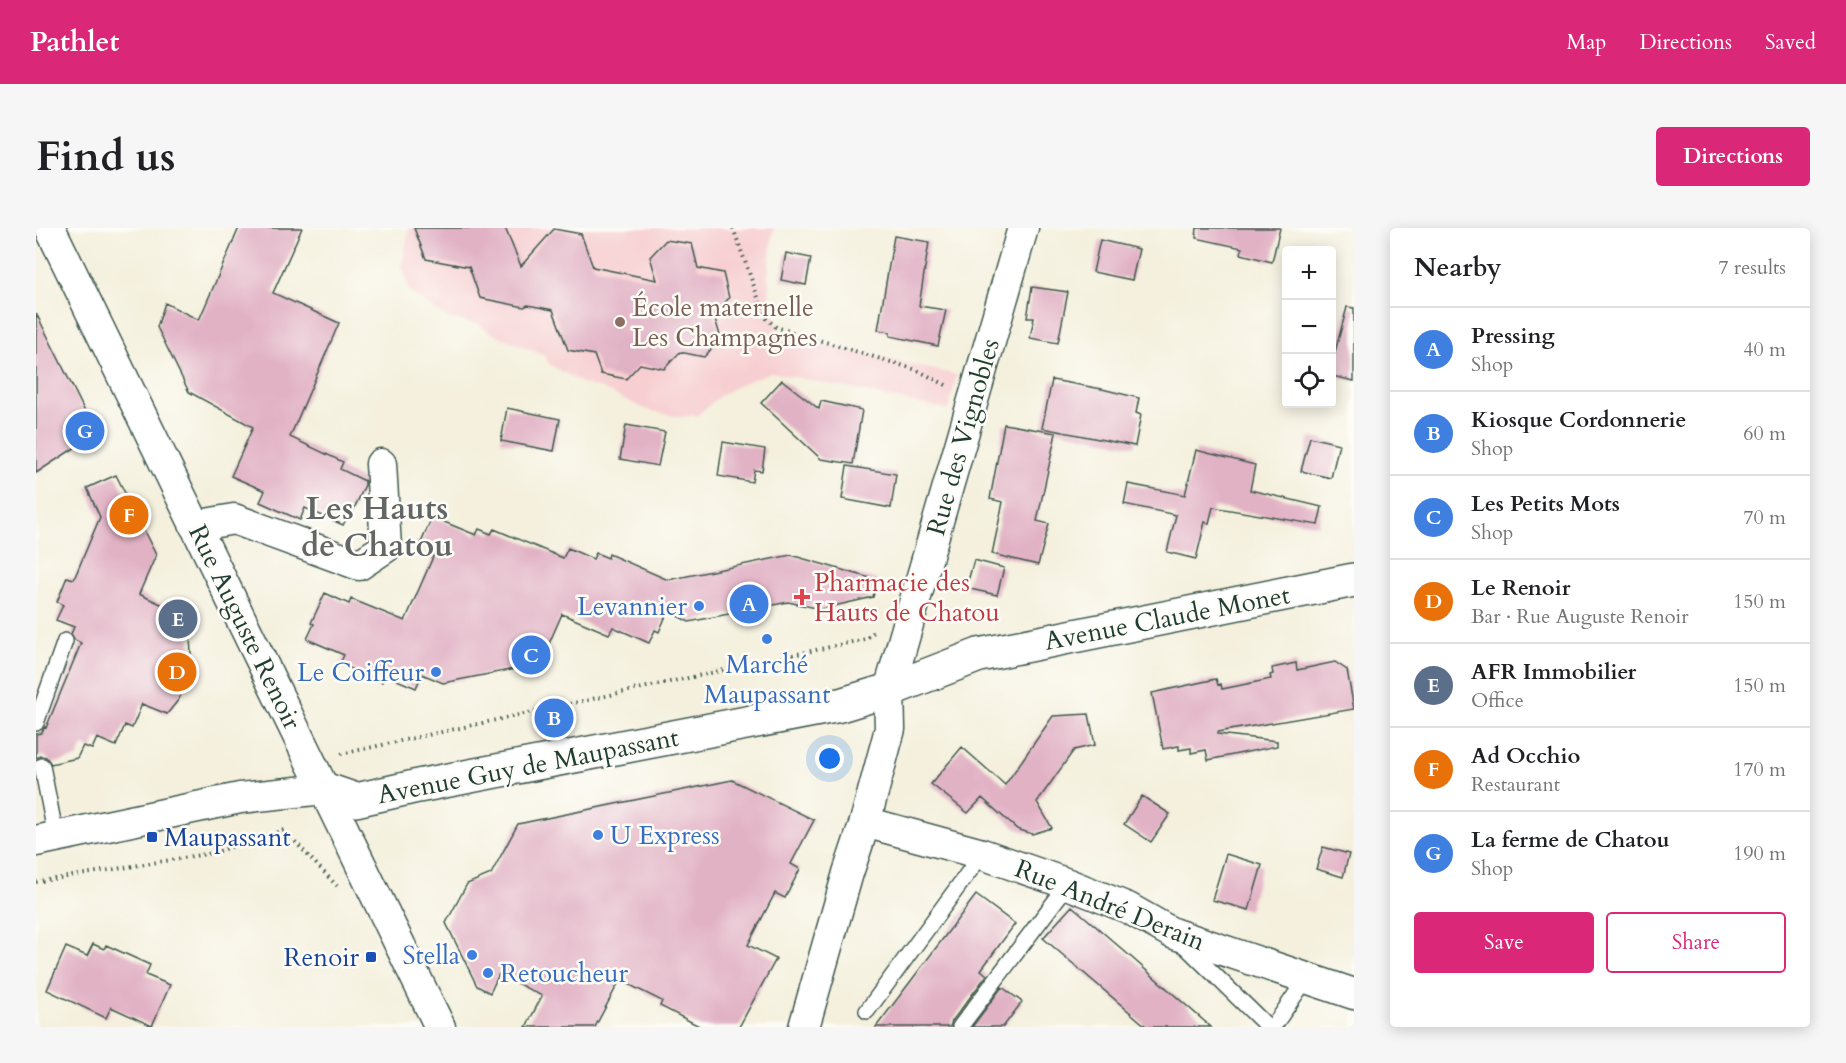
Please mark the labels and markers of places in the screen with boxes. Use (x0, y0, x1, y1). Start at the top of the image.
place label: École maternelle Les Champagnes (632, 290, 818, 355)
marker: École maternelle Les Champagnes (613, 315, 627, 329)
pin: G (65, 408, 104, 454)
pin: F (110, 492, 148, 538)
place label: Pharmacie des Hauts de Chatou (814, 565, 1000, 630)
pin: A (730, 582, 768, 626)
place label: Levannier (577, 589, 688, 624)
marker: Pharmacie des Hauts de Chatou (795, 590, 809, 604)
pin: E (158, 596, 198, 642)
marker: Levannier (692, 599, 706, 613)
pin: C (512, 632, 550, 678)
marker: Marché Maupassant (760, 632, 774, 646)
place label: Marché Maupassant (704, 647, 830, 712)
pin: D (158, 650, 196, 694)
place label: Le Coiffeur (297, 655, 425, 690)
marker: Le Coiffeur (429, 665, 443, 679)
pin: B (534, 696, 574, 740)
place label: U Express (610, 818, 720, 853)
place label: Maupassant (164, 820, 291, 855)
marker: U Express (591, 828, 605, 842)
marker: Maupassant (145, 830, 159, 844)
place label: Stella (402, 938, 460, 973)
place label: Renoir (284, 940, 360, 975)
marker: Stella (465, 948, 479, 962)
marker: Renoir (364, 950, 378, 964)
place label: Retoucheur (500, 956, 629, 991)
marker: Retoucheur (481, 966, 495, 980)

